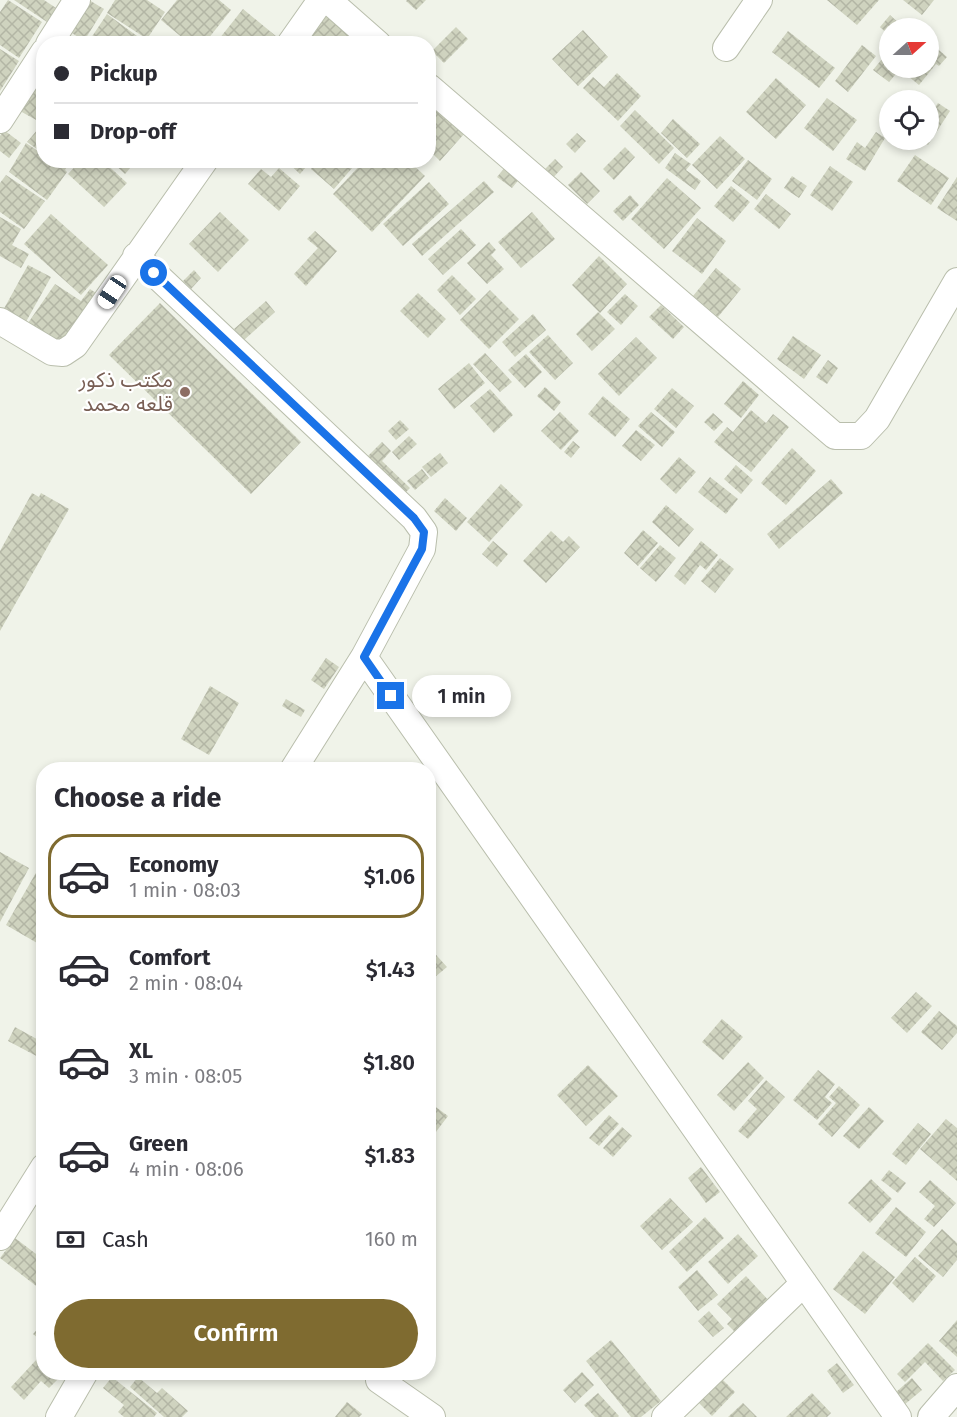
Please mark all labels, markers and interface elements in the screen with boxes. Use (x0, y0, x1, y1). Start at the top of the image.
north arrow (879, 18, 939, 78)
map controls (879, 18, 939, 150)
text: Pickup (90, 60, 158, 87)
button: locate (879, 90, 939, 150)
text: Drop-off (90, 118, 176, 145)
route start (140, 259, 167, 286)
car (94, 272, 130, 312)
place label: مکتب ذکور قلعه محمد (78, 367, 173, 417)
marker: مکتب ذکور قلعه محمد (178, 385, 192, 399)
callout: 1 min (412, 675, 511, 717)
route end (377, 682, 404, 709)
text: 1 min (437, 684, 486, 708)
text: Choose a ride (54, 782, 221, 814)
icon: car (57, 849, 111, 903)
text: Economy (129, 851, 218, 878)
text: $1.06 (364, 863, 415, 890)
text: 1 min · 08:03 (129, 878, 241, 902)
icon: car (57, 942, 111, 996)
text: Comfort (129, 944, 210, 971)
text: $1.43 (366, 956, 415, 983)
text: 2 min · 08:04 (129, 971, 243, 995)
icon: car (57, 1035, 111, 1089)
text: XL (129, 1037, 153, 1064)
text: $1.80 (363, 1049, 415, 1076)
text: 3 min · 08:05 (129, 1064, 242, 1088)
icon: car (57, 1128, 111, 1182)
text: Green (129, 1130, 188, 1157)
text: $1.83 (364, 1142, 415, 1169)
text: 4 min · 08:06 (129, 1157, 244, 1181)
icon: cash (54, 1223, 87, 1256)
text: Cash (102, 1226, 149, 1253)
text: 160 m (365, 1227, 418, 1251)
button: Confirm (54, 1299, 418, 1368)

